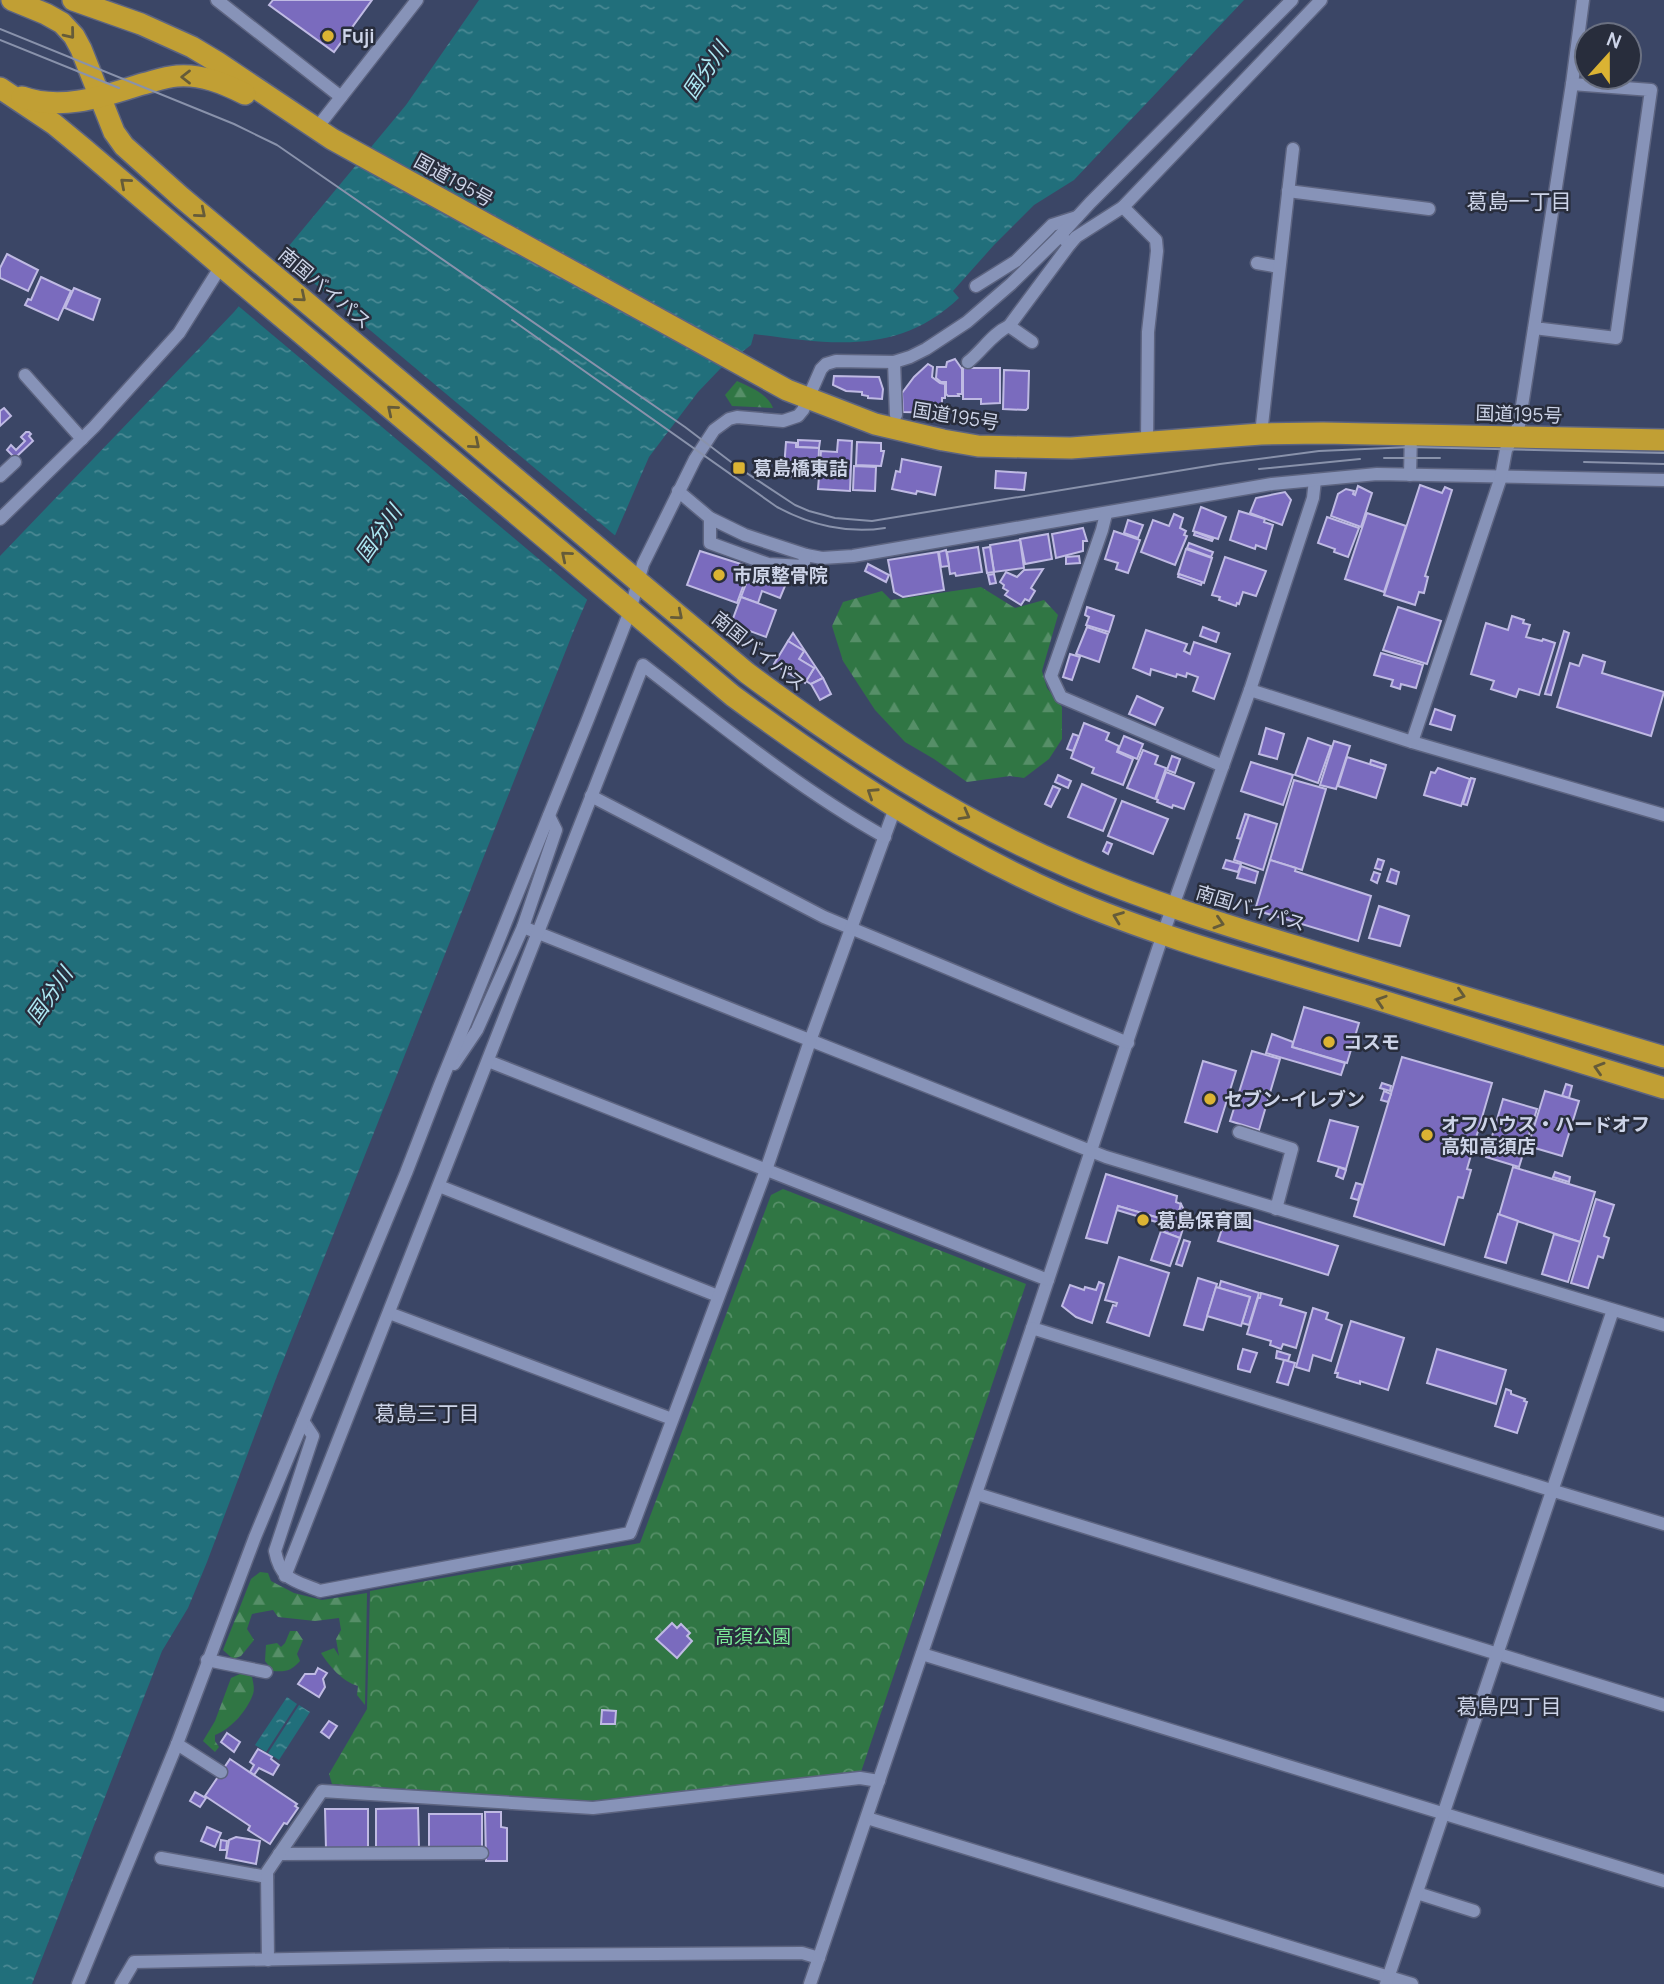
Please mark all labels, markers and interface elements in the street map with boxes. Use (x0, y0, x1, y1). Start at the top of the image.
north arrow (1573, 21, 1643, 91)
place label: Fuji (342, 23, 375, 49)
one-way arrow (62, 26, 75, 38)
text: N (1603, 26, 1625, 55)
marker: Fuji (320, 28, 336, 44)
water label: 国分川 (676, 34, 735, 104)
one-way arrow (180, 69, 190, 85)
street label: 国道195号 (410, 147, 498, 213)
one-way arrow (120, 179, 133, 191)
district label: 葛島一丁目 (1467, 187, 1572, 215)
one-way arrow (192, 205, 205, 217)
street label: 南国バイパス (273, 242, 377, 334)
one-way arrow (293, 289, 306, 301)
street label: 国道195号 (911, 396, 1001, 436)
street label: 国道195号 (1475, 399, 1563, 429)
one-way arrow (387, 406, 400, 418)
one-way arrow (468, 435, 480, 448)
place label: 葛島橋東詰 (753, 455, 848, 481)
marker: 葛島橋東詰 (731, 460, 747, 476)
water label: 国分川 (348, 498, 409, 567)
one-way arrow (561, 552, 574, 564)
place label: 市原整骨院 (733, 562, 828, 588)
marker: 市原整骨院 (711, 567, 727, 583)
street label: 南国バイパス (707, 605, 811, 697)
one-way arrow (670, 607, 683, 619)
one-way arrow (866, 788, 879, 801)
one-way arrow (957, 807, 970, 820)
street label: 南国バイパス (1193, 879, 1309, 937)
one-way arrow (1112, 912, 1124, 926)
one-way arrow (1213, 914, 1225, 929)
water label: 国分川 (19, 960, 80, 1029)
one-way arrow (1454, 987, 1466, 1002)
one-way arrow (1376, 994, 1388, 1009)
place label: コスモ (1343, 1029, 1400, 1055)
marker: コスモ (1321, 1034, 1337, 1050)
one-way arrow (1593, 1062, 1605, 1077)
place label: セブン-イレブン (1224, 1086, 1365, 1112)
marker: セブン-イレブン (1202, 1091, 1218, 1107)
place label: オフハウス・ハードオフ 高知高須店 (1441, 1111, 1650, 1159)
marker: オフハウス・ハードオフ 高知高須店 (1419, 1127, 1435, 1143)
place label: 葛島保育園 (1157, 1207, 1252, 1233)
marker: 葛島保育園 (1135, 1212, 1151, 1228)
district label: 葛島三丁目 (375, 1399, 480, 1427)
park label: 高須公園 (715, 1623, 791, 1649)
district label: 葛島四丁目 (1457, 1692, 1562, 1720)

